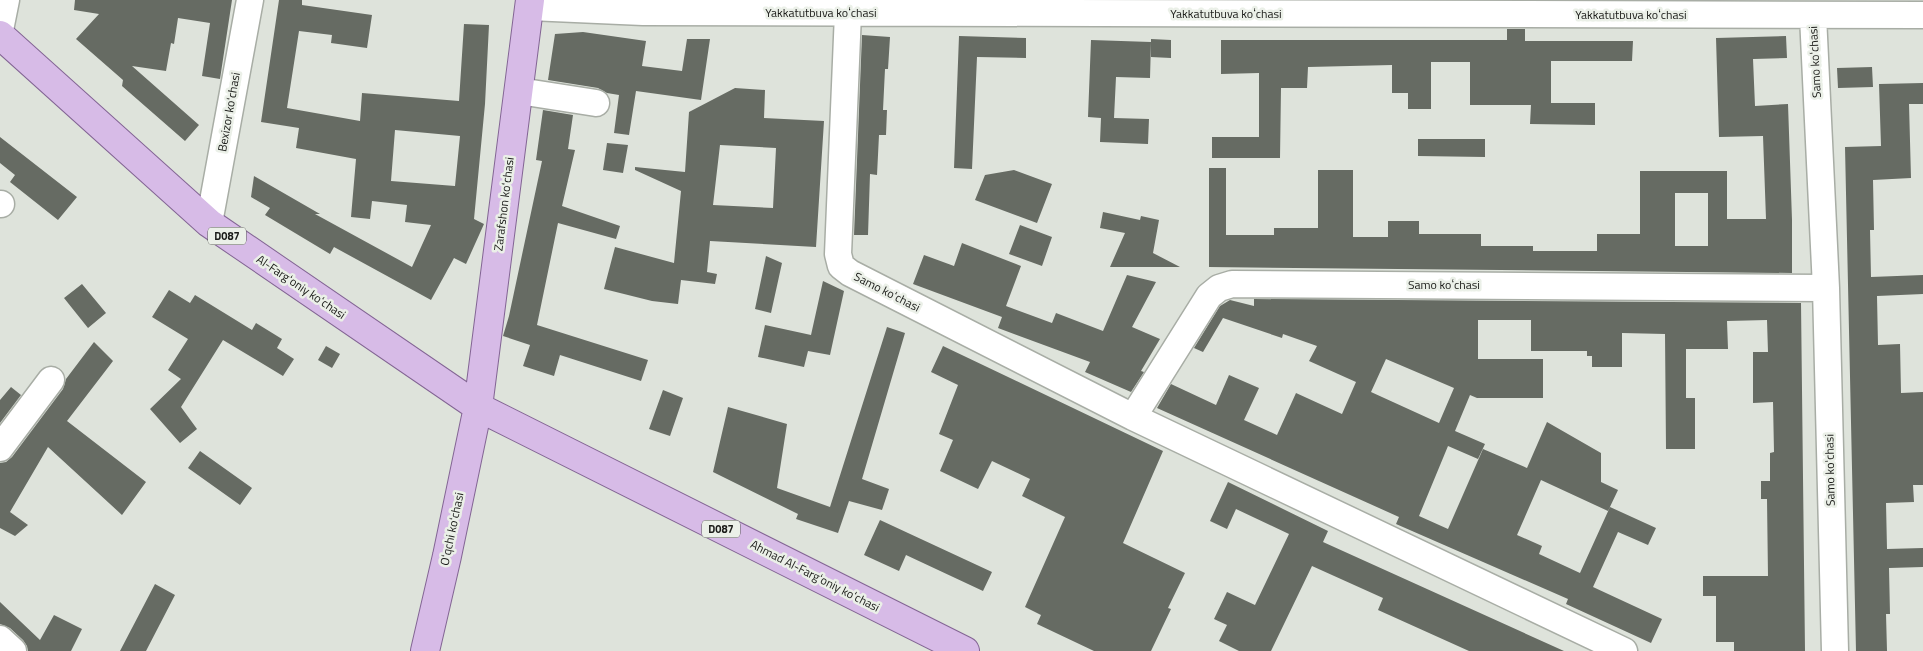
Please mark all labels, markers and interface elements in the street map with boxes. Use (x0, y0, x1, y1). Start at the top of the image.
street label: Yakkatutbuva koʻchasi (765, 3, 877, 22)
street label: Yakkatutbuva koʻchasi (1170, 4, 1282, 23)
street label: Yakkatutbuva koʻchasi (1575, 5, 1687, 24)
street label: Samo koʻchasi (1803, 26, 1826, 98)
street label: Bexizor koʻchasi (212, 71, 245, 153)
street label: Zarafshon koʻchasi (488, 156, 519, 252)
road number: D087 (208, 228, 246, 245)
street label: Al-Fargʻoniy koʻchasi (253, 250, 350, 324)
street label: Samo koʻchasi (851, 267, 924, 316)
street label: Samo koʻchasi (1408, 275, 1480, 294)
street label: Samo koʻchasi (1819, 434, 1840, 506)
street label: Oʻqchi koʻchasi (434, 491, 469, 567)
road number: D087 (702, 520, 740, 538)
street label: Ahmad Al-Fargʻoniy koʻchasi (747, 535, 883, 616)

